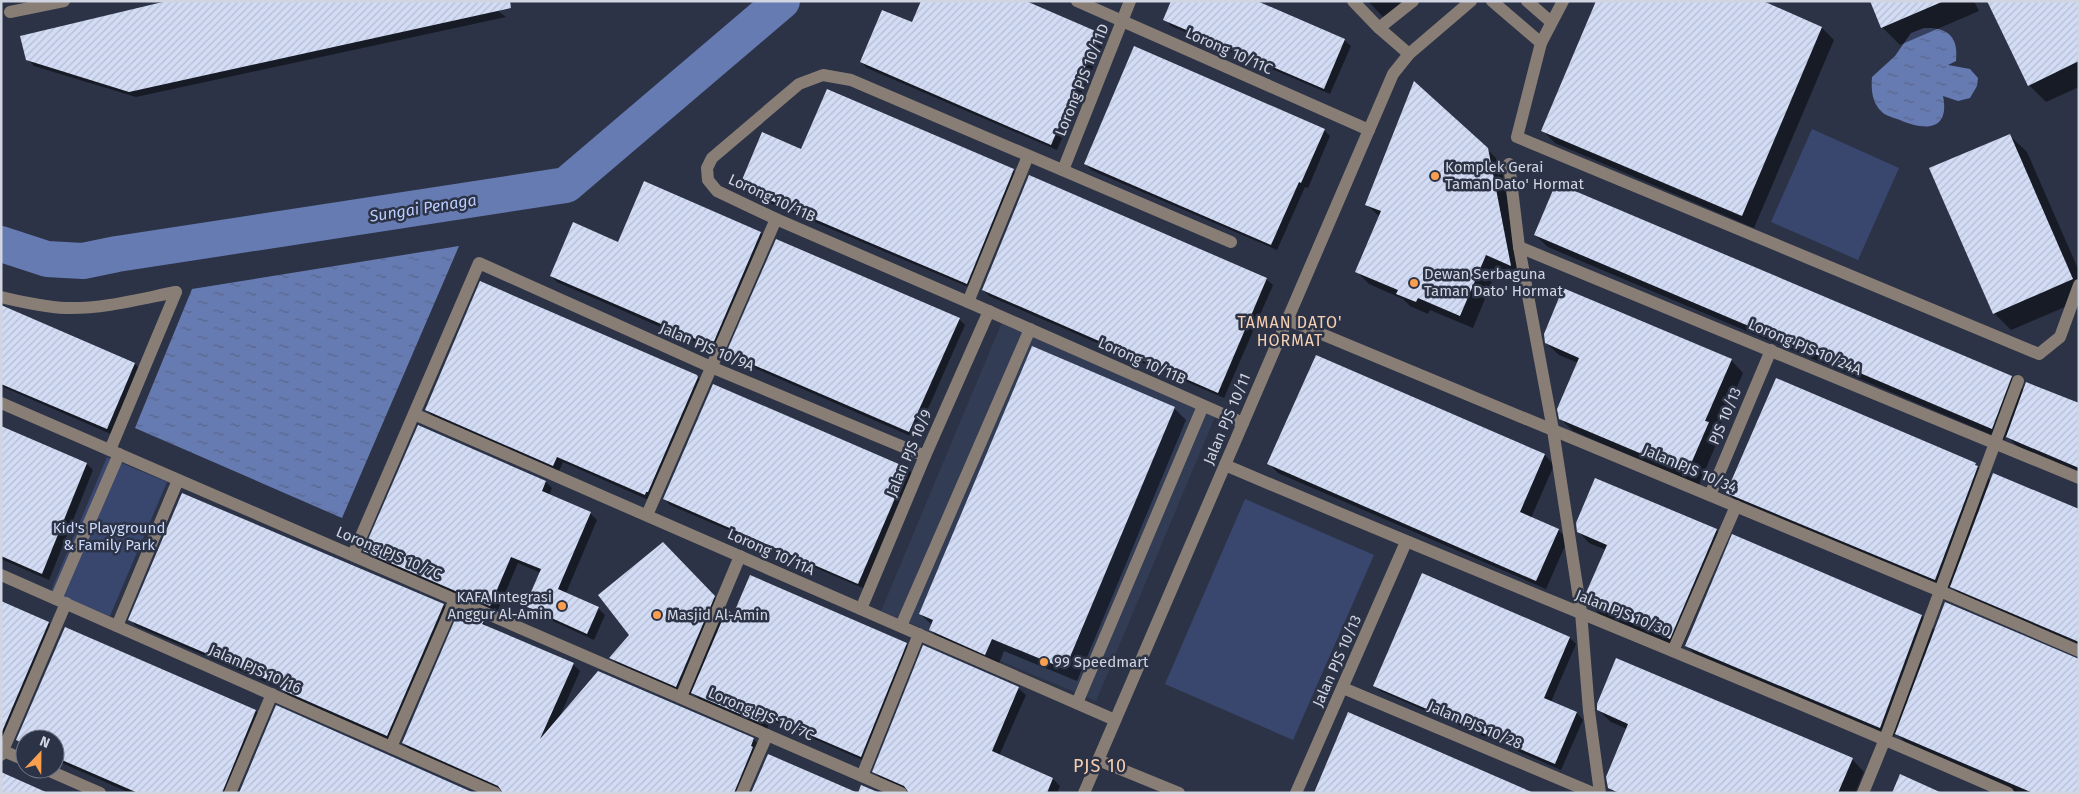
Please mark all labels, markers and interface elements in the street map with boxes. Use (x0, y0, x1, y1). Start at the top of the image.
street label: Lorong PJS 10/11D (1051, 21, 1113, 139)
street label: Lorong 10/11C (1183, 24, 1276, 78)
place label: Komplek Gerai Taman Dato' Hormat (1445, 158, 1584, 193)
street label: Lorong 10/11B (726, 170, 818, 226)
marker: Komplek Gerai Taman Dato' Hormat (1429, 170, 1441, 182)
water label: Sungai Penaga (367, 190, 478, 226)
place label: Dewan Serbaguna Taman Dato' Hormat (1424, 265, 1563, 300)
marker: Dewan Serbaguna Taman Dato' Hormat (1408, 277, 1420, 289)
district label: TAMAN DATO' HORMAT (1237, 313, 1343, 350)
street label: Lorong PJS 10/24A (1746, 315, 1865, 379)
street label: Jalan PJS 10/9A (657, 319, 757, 375)
street label: Lorong 10/11B (1095, 334, 1189, 388)
street label: Jalan PJS 10/11 (1200, 371, 1254, 467)
street label: PJS 10/13 (1705, 385, 1745, 447)
street label: Jalan PJS 10/9 (883, 407, 935, 499)
street label: Jalan PJS 10/34 (1640, 441, 1740, 497)
park label: Kid's Playground & Family Park (53, 519, 165, 554)
street label: Lorong PJS 10/7C (333, 523, 445, 584)
street label: Lorong 10/11A (725, 525, 818, 579)
street label: Jalan PJS 10/30 (1573, 586, 1673, 640)
place label: KAFA Integrasi Anggur Al-Amin (447, 588, 552, 623)
marker: KAFA Integrasi Anggur Al-Amin (556, 600, 568, 612)
place label: Masjid Al-Amin (667, 606, 768, 624)
marker: Masjid Al-Amin (651, 609, 663, 621)
street label: Jalan PJS 10/13 (1309, 612, 1365, 710)
street label: Jalan PJS 10/16 (206, 641, 304, 697)
place label: 99 Speedmart (1054, 653, 1149, 671)
marker: 99 Speedmart (1038, 656, 1050, 668)
street label: Lorong PJS 10/7C (705, 684, 817, 745)
street label: Jalan PJS 10/28 (1425, 697, 1525, 753)
north arrow (15, 729, 65, 779)
text: N (37, 733, 52, 752)
district label: PJS 10 (1073, 755, 1127, 777)

